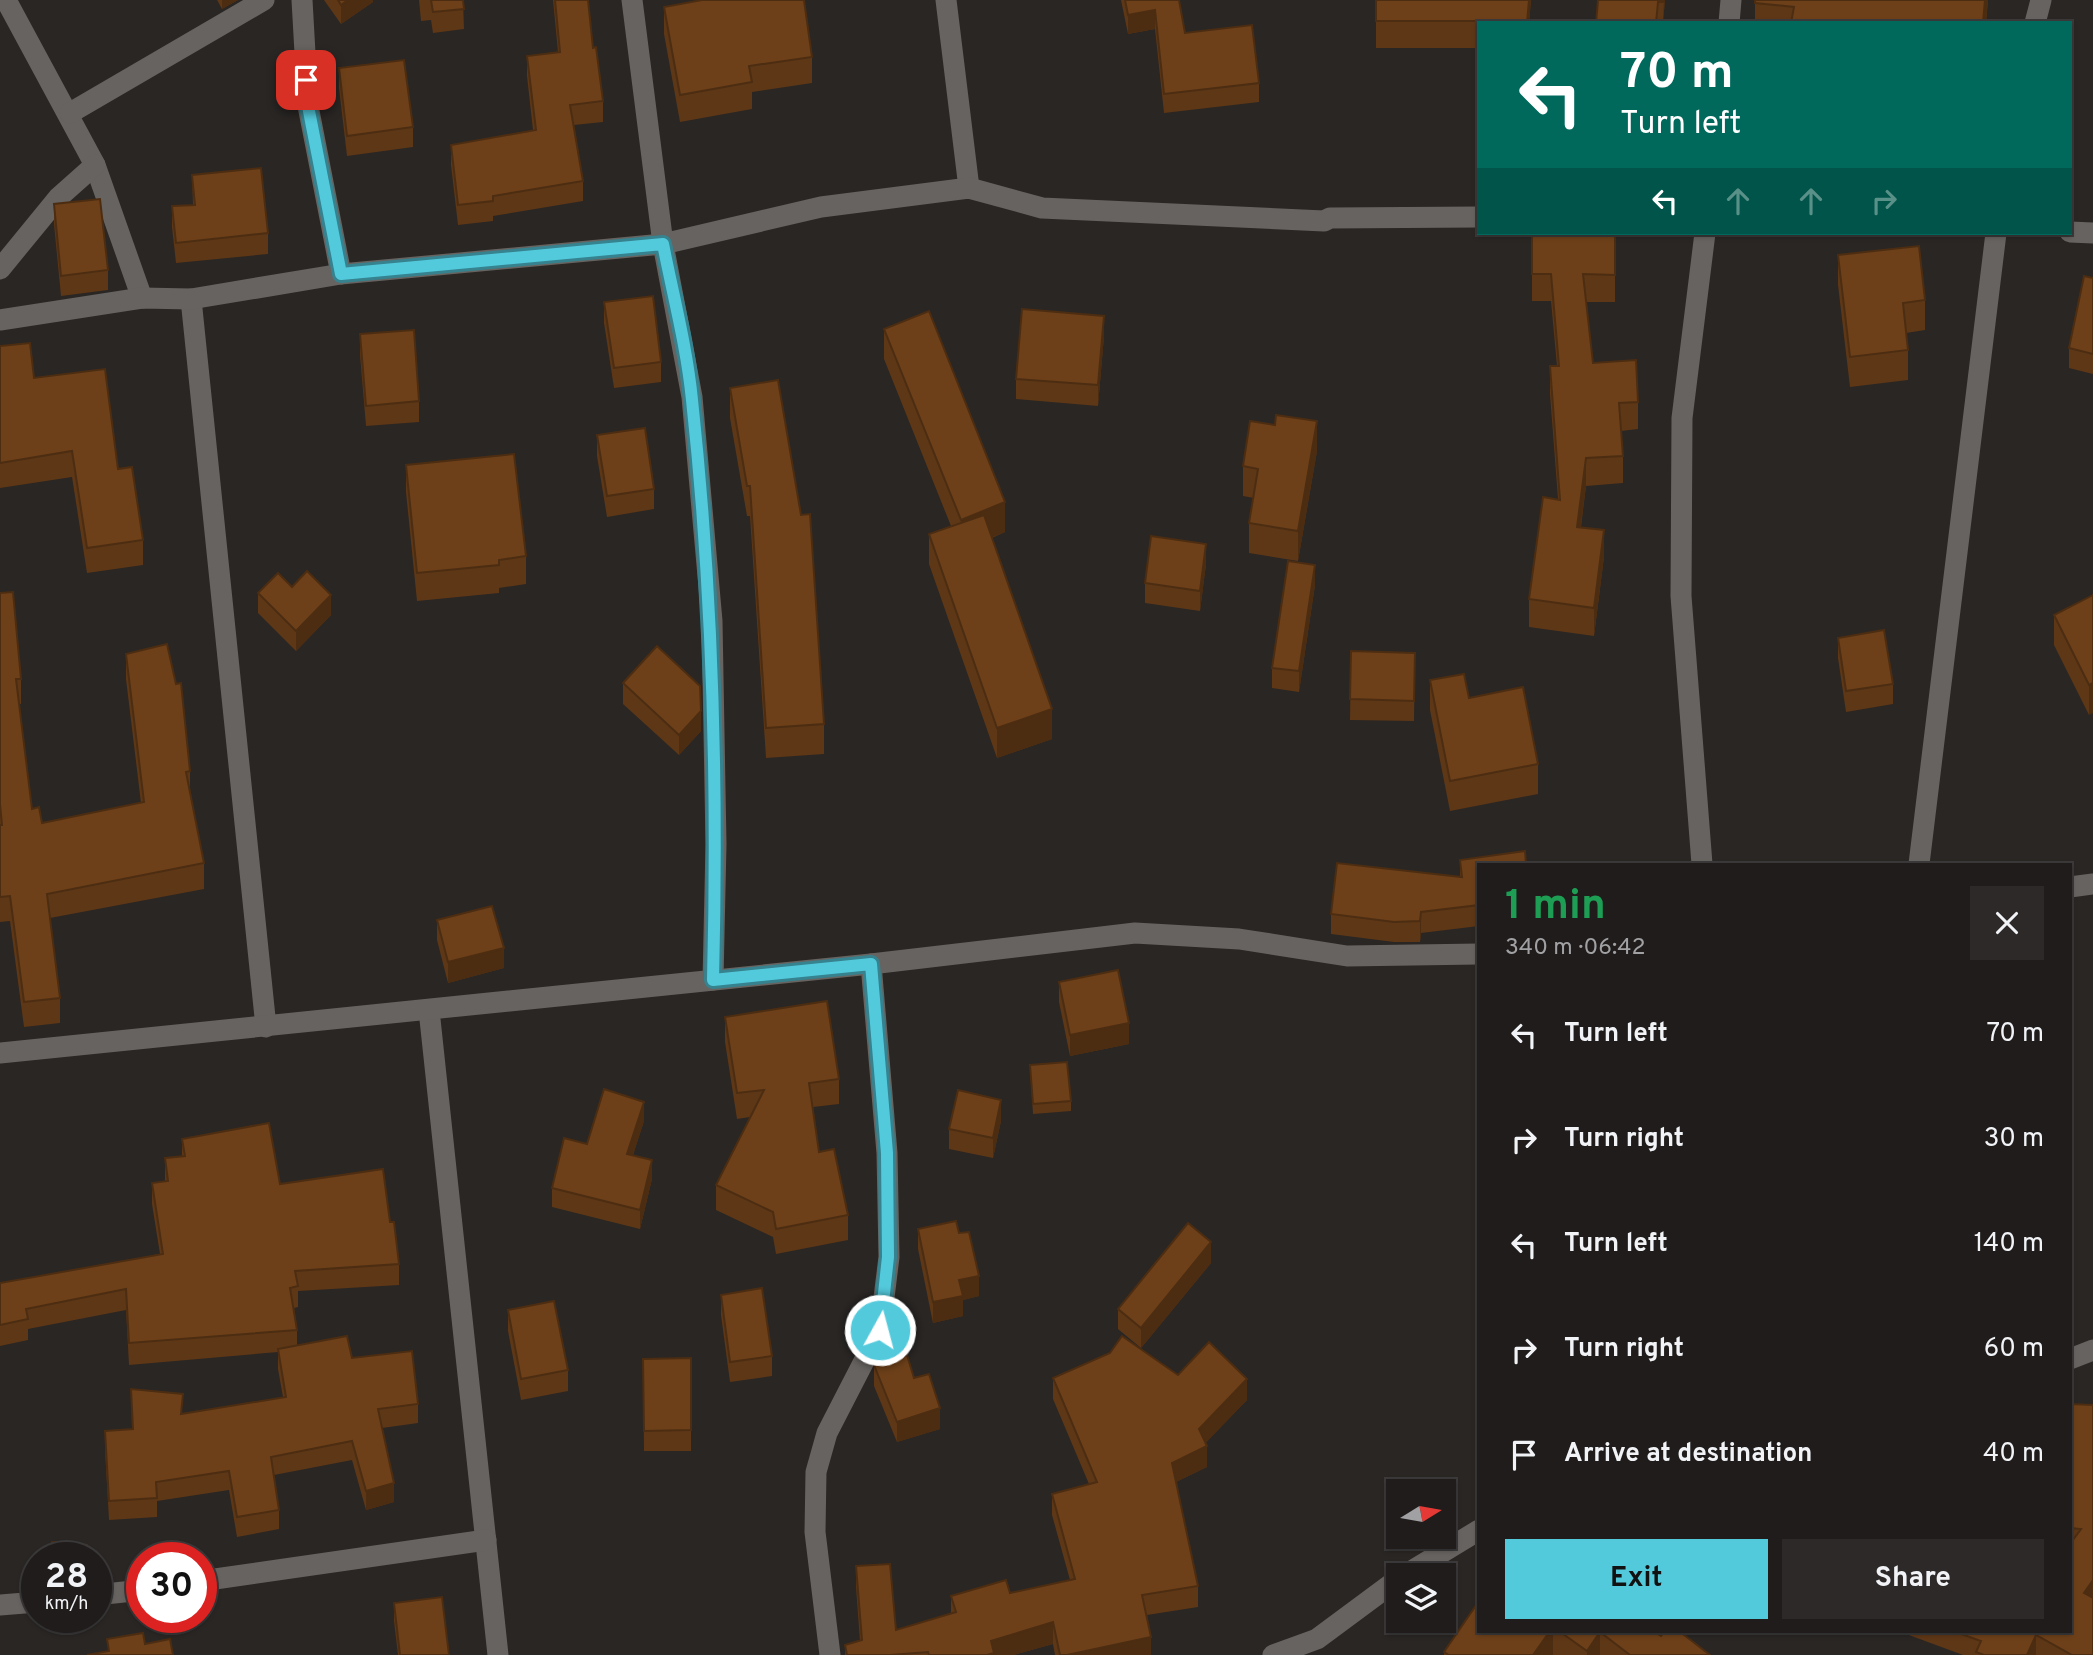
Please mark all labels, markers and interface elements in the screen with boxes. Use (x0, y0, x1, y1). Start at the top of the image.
text: 70 m (1620, 44, 1734, 106)
icon: left (1505, 49, 1596, 140)
pin (276, 50, 336, 110)
icon: arrive (287, 61, 325, 99)
text: Turn left (1620, 105, 1741, 145)
icon: left (1646, 182, 1684, 220)
icon: ahead (1719, 182, 1757, 220)
icon: ahead (1792, 182, 1830, 220)
icon: right (1865, 182, 1903, 220)
text: 1 min (1505, 881, 1606, 934)
button: close (1970, 886, 2044, 960)
text: 340 m · 06:42 (1505, 934, 1646, 963)
icon: left (1505, 1016, 1543, 1054)
text: Turn left (1564, 1018, 1668, 1051)
text: 70 m (1986, 1018, 2044, 1051)
icon: right (1505, 1121, 1543, 1159)
text: Turn right (1564, 1123, 1684, 1156)
text: 30 m (1984, 1123, 2044, 1156)
icon: left (1505, 1226, 1543, 1264)
text: Turn left (1564, 1228, 1668, 1261)
text: 140 m (1974, 1228, 2044, 1261)
position arrow (843, 1293, 917, 1367)
icon: right (1505, 1331, 1543, 1369)
text: Turn right (1564, 1333, 1684, 1366)
text: 60 m (1984, 1333, 2044, 1366)
icon: arrive (1505, 1436, 1543, 1474)
text: Arrive at destination (1564, 1438, 1812, 1471)
text: 40 m (1983, 1438, 2044, 1471)
north arrow (1386, 1479, 1456, 1549)
map controls (1386, 1479, 1456, 1633)
button: Exit (1505, 1539, 1768, 1619)
button: Share (1782, 1539, 2044, 1619)
speed limit sign: 30 (126, 1542, 217, 1633)
text: 28 (45, 1556, 88, 1600)
button: layers (1386, 1563, 1456, 1633)
text: km/h (45, 1593, 88, 1616)

